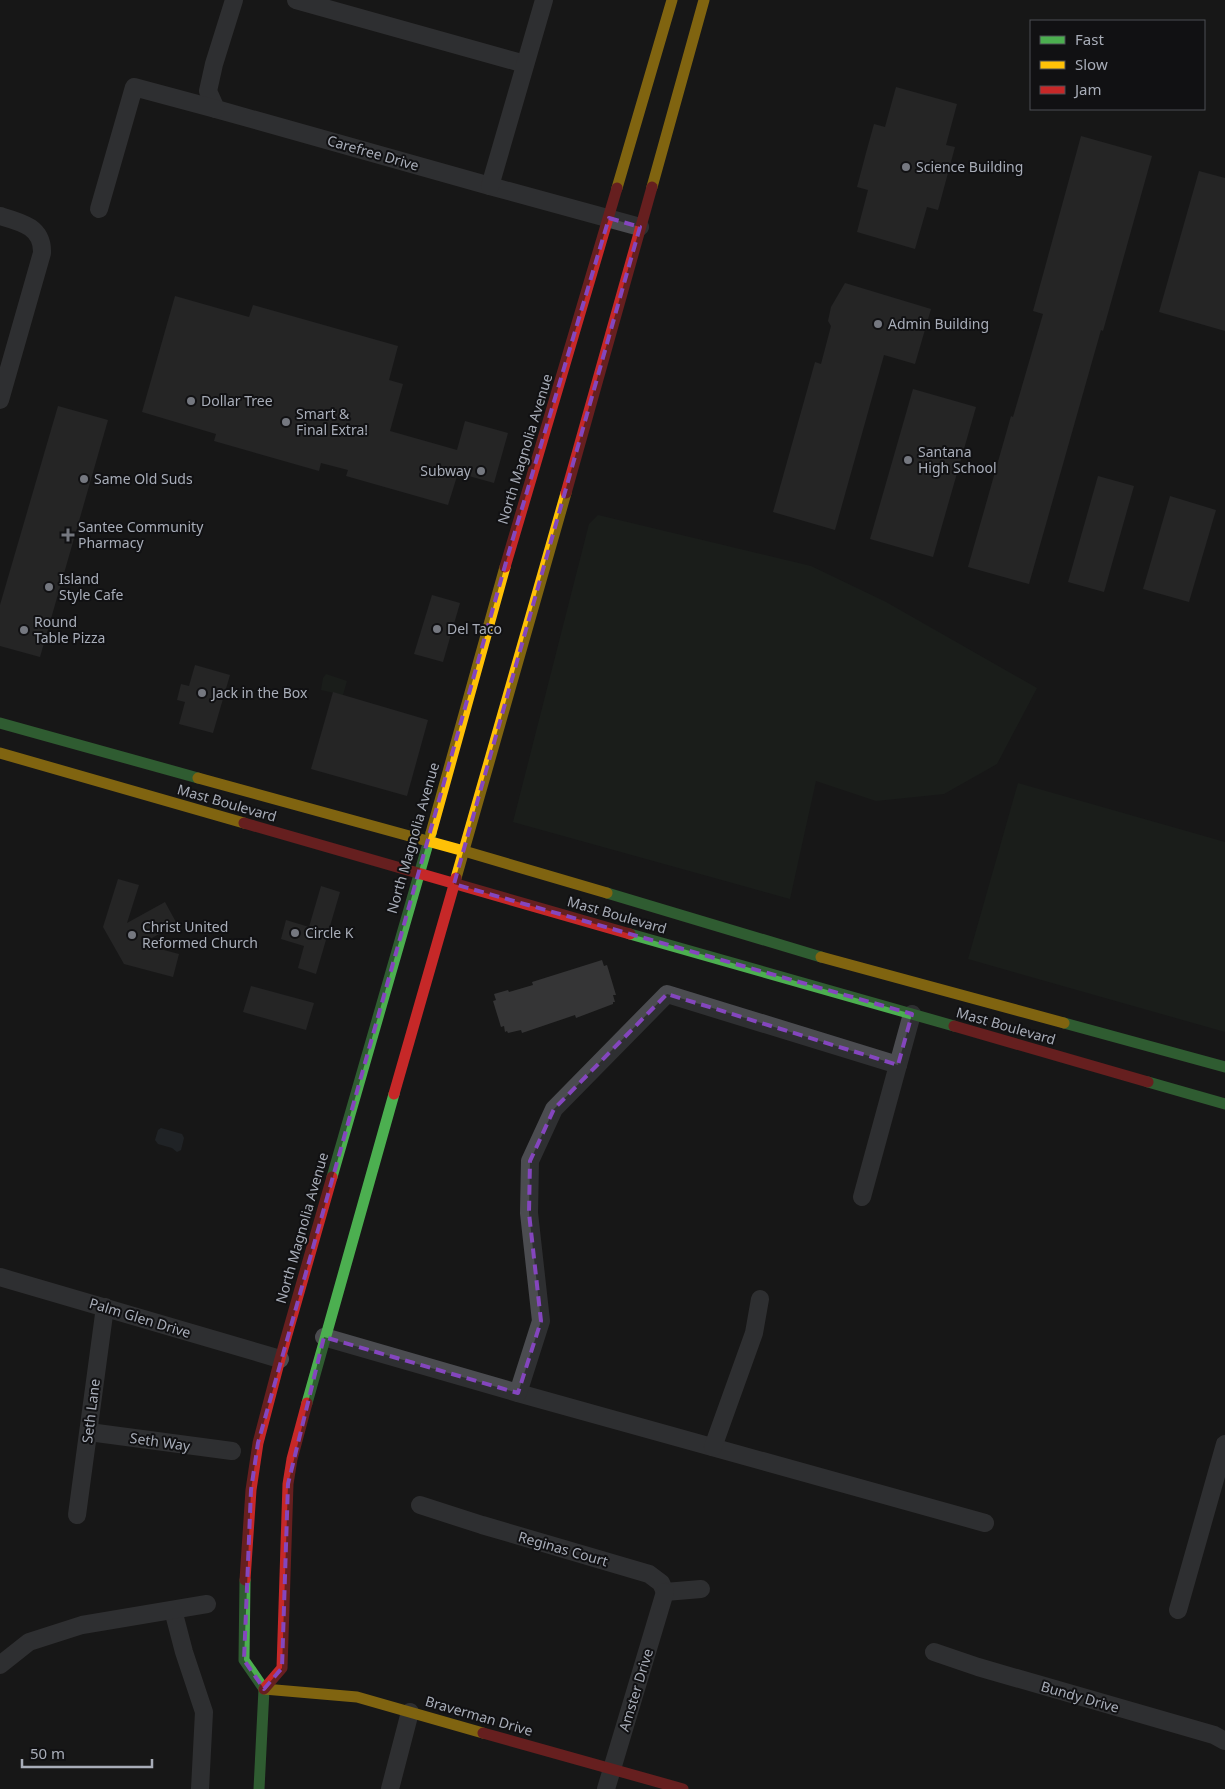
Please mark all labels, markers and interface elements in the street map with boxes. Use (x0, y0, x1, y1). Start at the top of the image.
legend (1030, 20, 1205, 110)
text: Fast (1075, 29, 1104, 49)
text: Slow (1075, 54, 1108, 74)
text: Jam (1073, 79, 1102, 99)
street label: Carefree Drive (325, 130, 421, 175)
place label: Science Building (916, 157, 1023, 176)
marker: Science Building (900, 161, 912, 173)
place label: Admin Building (888, 314, 989, 333)
marker: Admin Building (872, 318, 884, 330)
street label: North Magnolia Avenue (493, 371, 556, 526)
place label: Dollar Tree (201, 391, 273, 410)
marker: Dollar Tree (185, 395, 197, 407)
place label: Smart & Final Extra! (296, 404, 368, 439)
marker: Smart & Final Extra! (280, 416, 292, 428)
place label: Santana High School (918, 442, 997, 477)
marker: Santana High School (902, 454, 914, 466)
place label: Subway (420, 461, 472, 480)
marker: Subway (475, 465, 487, 477)
place label: Same Old Suds (94, 469, 193, 488)
marker: Same Old Suds (78, 473, 90, 485)
place label: Santee Community Pharmacy (78, 517, 204, 552)
marker: Santee Community Pharmacy (62, 529, 74, 541)
place label: Island Style Cafe (59, 569, 124, 604)
marker: Island Style Cafe (43, 581, 55, 593)
place label: Round Table Pizza (34, 612, 105, 647)
place label: Del Taco (447, 619, 502, 638)
marker: Del Taco (431, 623, 443, 635)
marker: Round Table Pizza (18, 624, 30, 636)
place label: Jack in the Box (210, 683, 308, 702)
marker: Jack in the Box (196, 687, 208, 699)
street label: North Magnolia Avenue (382, 760, 443, 916)
street label: Mast Boulevard (175, 779, 279, 826)
street label: Mast Boulevard (565, 891, 669, 938)
place label: Christ United Reformed Church (142, 917, 258, 952)
place label: Circle K (305, 923, 354, 942)
marker: Circle K (289, 927, 301, 939)
marker: Christ United Reformed Church (126, 929, 138, 941)
street label: Mast Boulevard (954, 1002, 1058, 1049)
street label: North Magnolia Avenue (271, 1150, 332, 1306)
street label: Palm Glen Drive (87, 1293, 193, 1342)
street label: Seth Lane (77, 1378, 104, 1444)
street label: Seth Way (129, 1428, 192, 1455)
street label: Reginas Court (516, 1527, 610, 1570)
street label: Amster Drive (614, 1646, 657, 1734)
street label: Bundy Drive (1039, 1676, 1122, 1717)
street label: Braverman Drive (423, 1691, 535, 1740)
scale bar (22, 1736, 152, 1768)
text: 50 m (30, 1743, 65, 1763)

